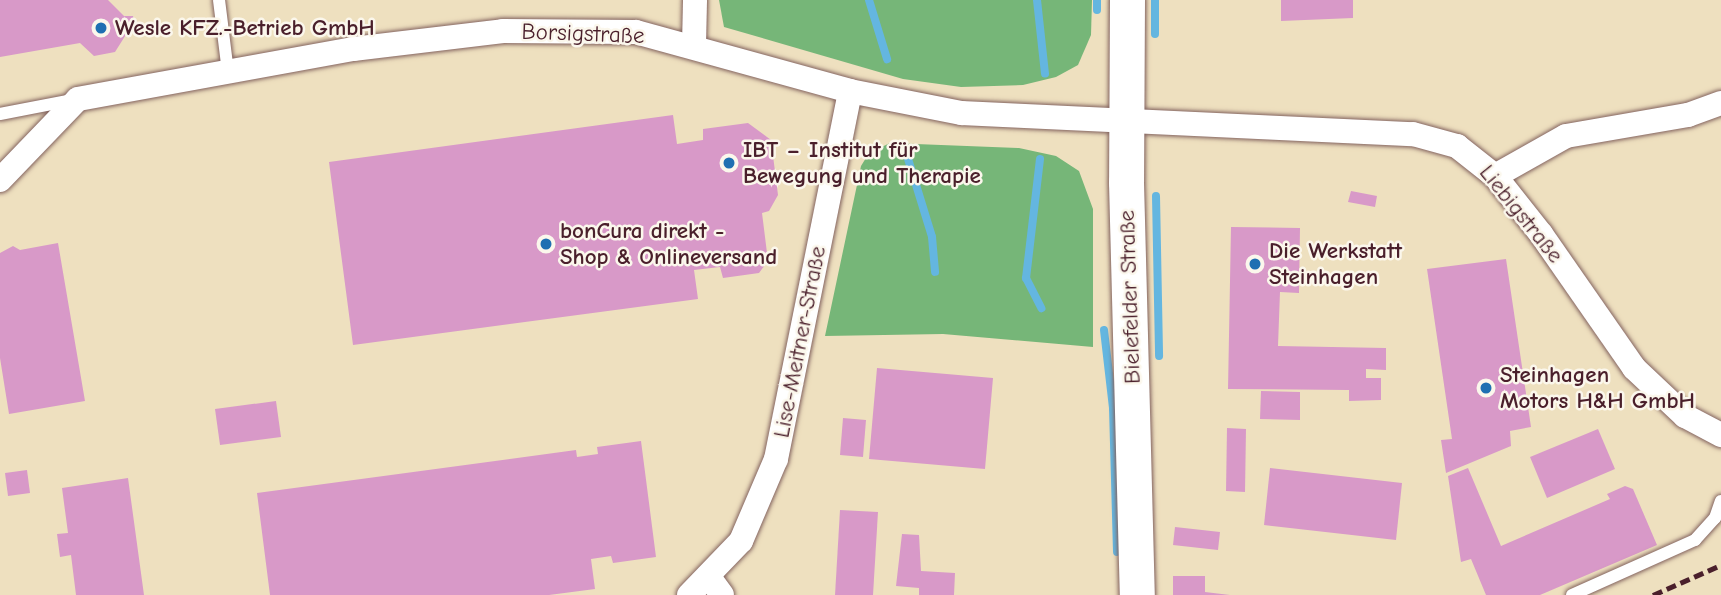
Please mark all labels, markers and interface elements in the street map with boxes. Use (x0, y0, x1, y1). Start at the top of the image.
place label: Wesle KFZ.-Betrieb GmbH (115, 14, 375, 42)
street label: Borsigstraße (521, 18, 645, 50)
marker: Wesle KFZ.-Betrieb GmbH (93, 20, 109, 36)
place label: IBT – Institut für Bewegung und Therapie (743, 136, 981, 190)
marker: IBT – Institut für Bewegung und Therapie (721, 155, 737, 171)
street label: Liebigstraße (1473, 159, 1569, 269)
street label: Bielefelder Straße (1113, 210, 1147, 384)
place label: bonCura direkt - Shop & Onlineversand (560, 217, 777, 271)
marker: bonCura direkt - Shop & Onlineversand (538, 236, 554, 252)
place label: Die Werkstatt Steinhagen (1269, 237, 1402, 291)
street label: Lise-Meitner-Straße (768, 244, 832, 440)
marker: Die Werkstatt Steinhagen (1247, 256, 1263, 272)
place label: Steinhagen Motors H&H GmbH (1500, 361, 1695, 415)
marker: Steinhagen Motors H&H GmbH (1478, 380, 1494, 396)

